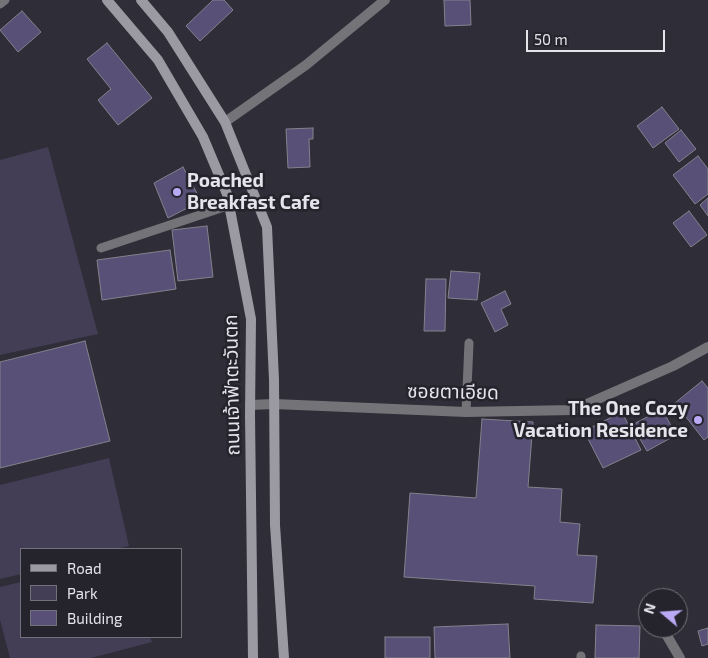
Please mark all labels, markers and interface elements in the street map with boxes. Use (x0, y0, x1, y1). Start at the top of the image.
scale bar (528, 20, 667, 52)
text: 50 m (534, 30, 568, 48)
place label: Poached Breakfast Cafe (187, 170, 320, 214)
marker: Poached Breakfast Cafe (171, 186, 183, 198)
street label: ถนนเจ้าฟ้าตะวันตก (219, 314, 245, 456)
street label: ซอยตาเอียด (407, 380, 499, 404)
place label: The One Cozy Vacation Residence (513, 398, 688, 442)
marker: The One Cozy Vacation Residence (692, 414, 704, 426)
legend (20, 548, 182, 638)
text: Road (67, 559, 102, 577)
text: Park (67, 584, 98, 602)
north arrow (638, 588, 688, 638)
text: N (640, 601, 659, 616)
text: Building (67, 609, 122, 627)

